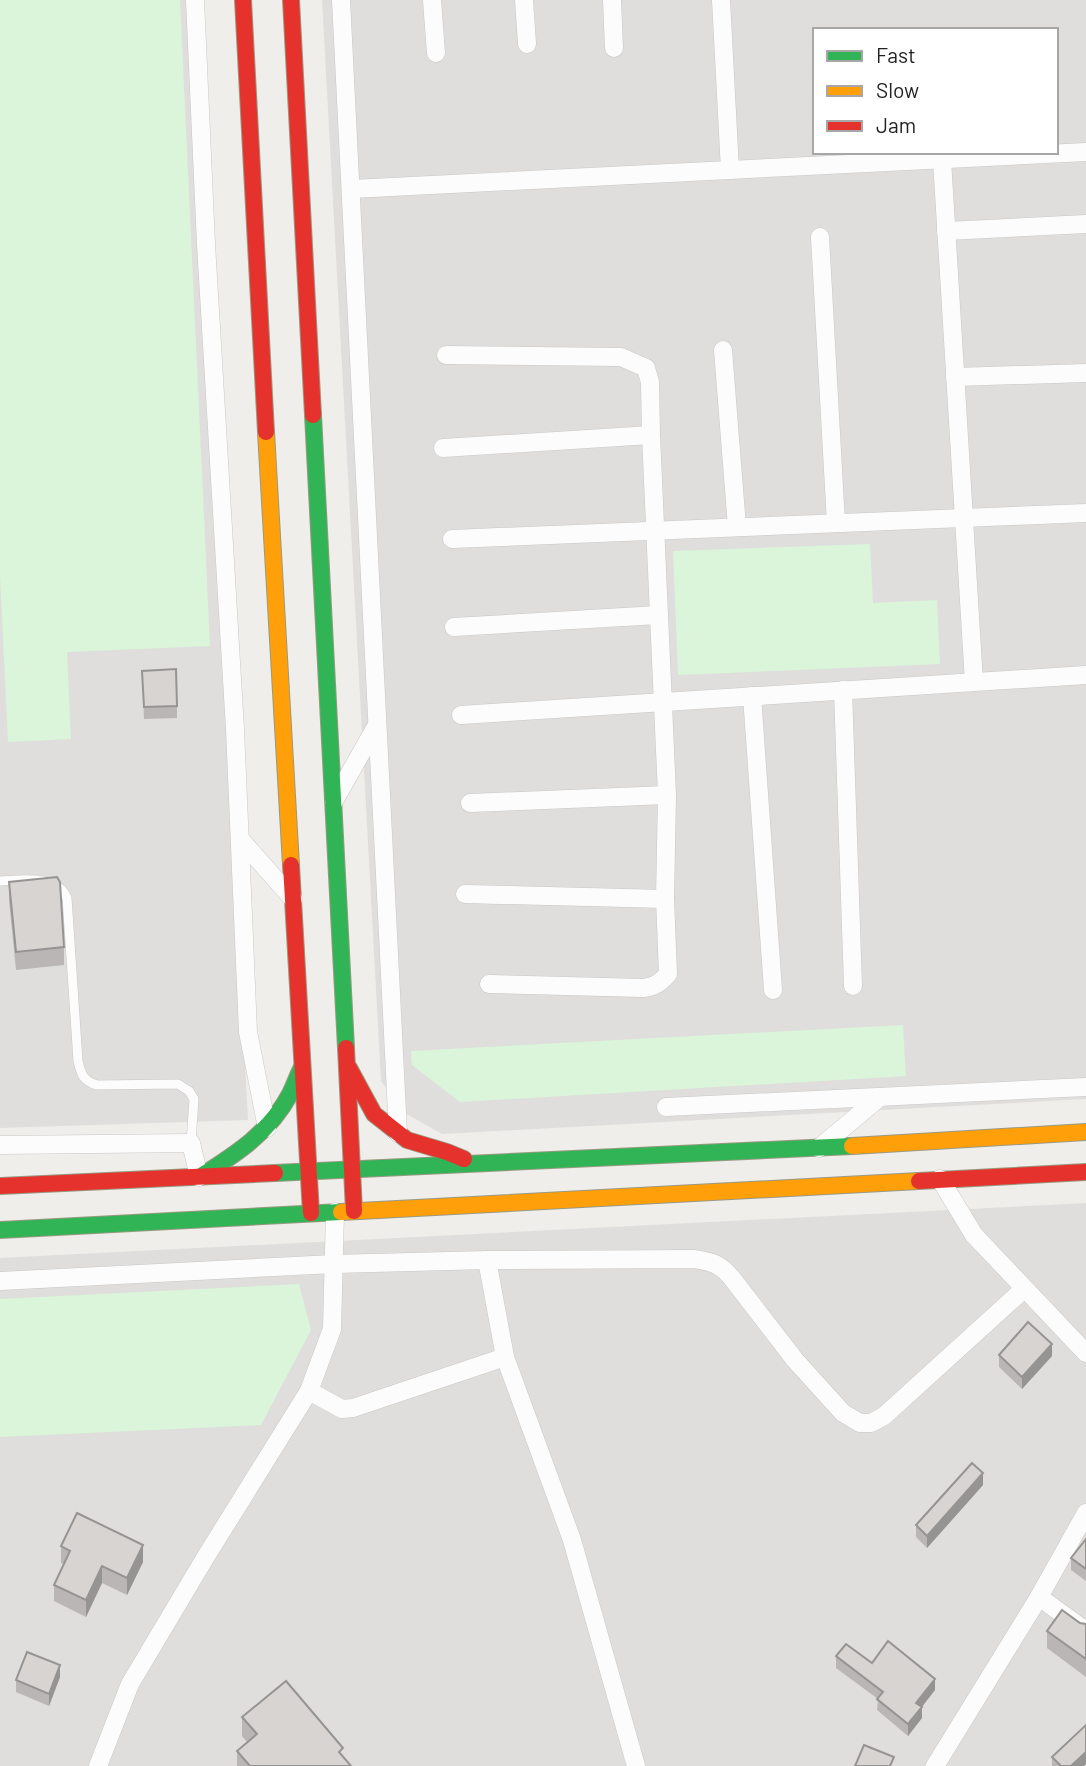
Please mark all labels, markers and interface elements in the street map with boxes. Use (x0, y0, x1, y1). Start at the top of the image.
legend (813, 28, 1058, 154)
text: Fast (876, 42, 916, 67)
text: Slow (876, 77, 919, 102)
text: Jam (876, 112, 916, 137)

